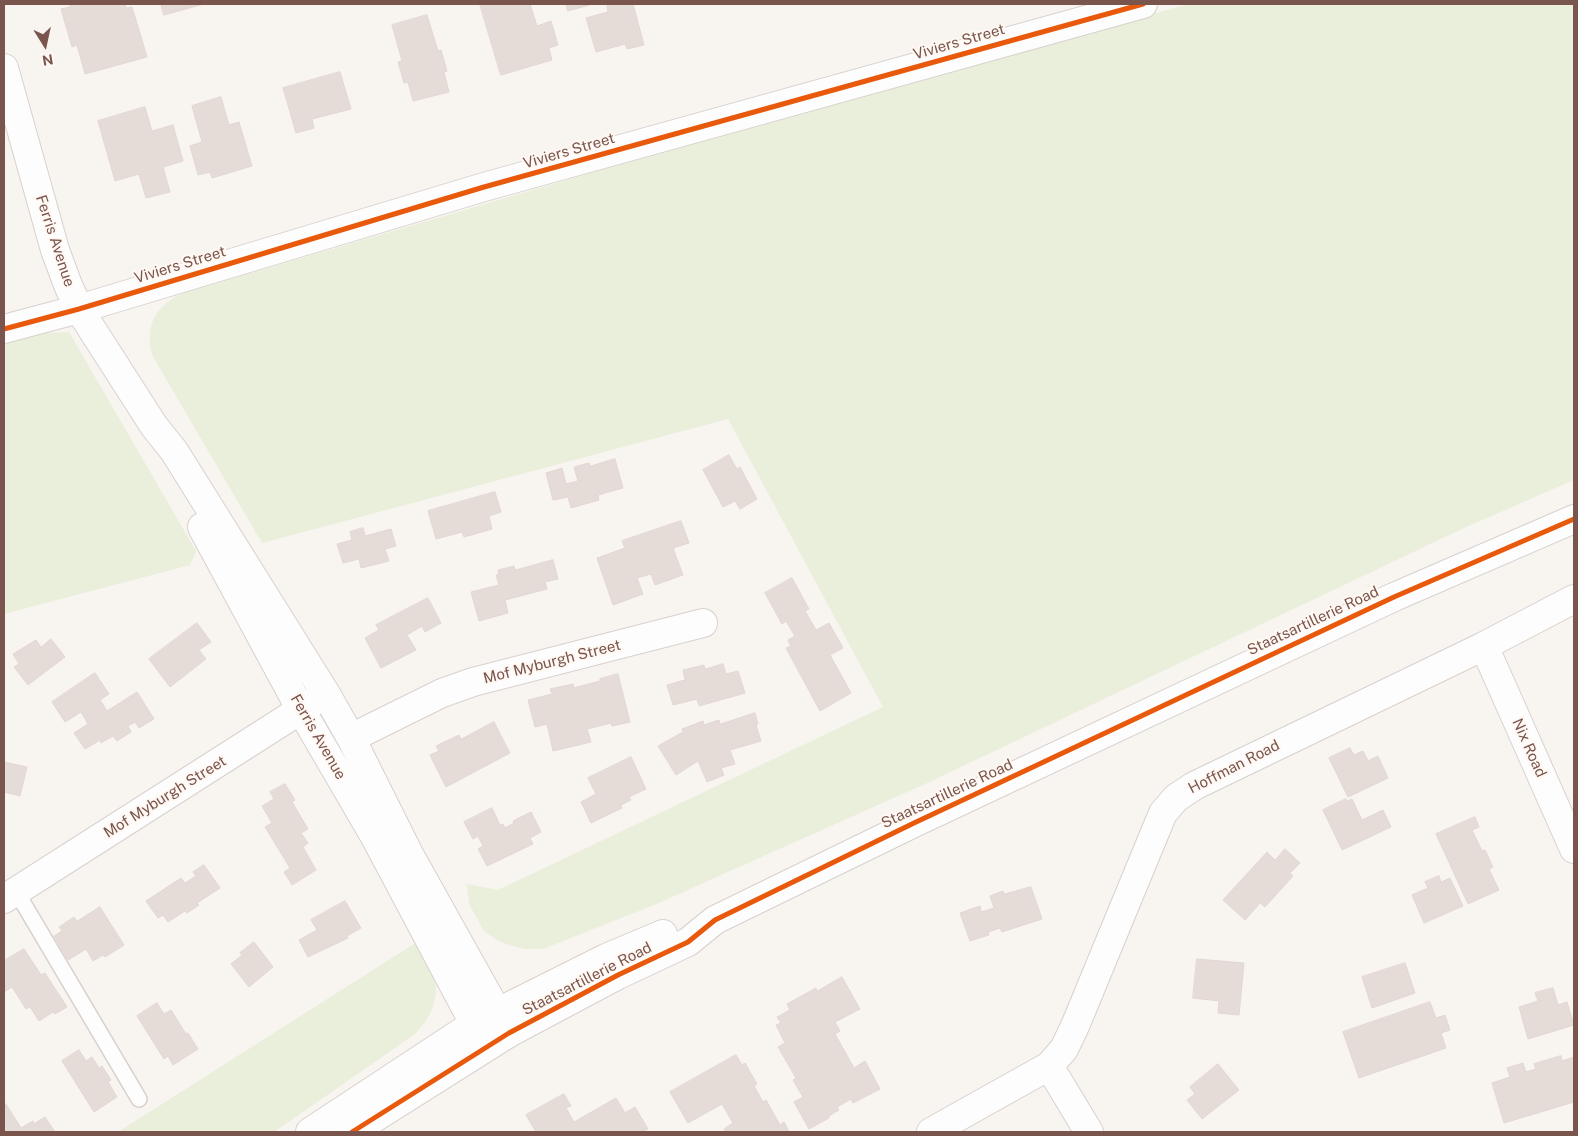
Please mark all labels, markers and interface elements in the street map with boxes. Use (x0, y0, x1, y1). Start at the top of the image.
north arrow (20, 20, 70, 70)
street label: Viviers Street (911, 20, 1007, 64)
text: N (41, 51, 54, 69)
street label: Viviers Street (521, 129, 617, 173)
street label: Ferris Avenue (32, 193, 78, 289)
street label: Viviers Street (132, 243, 228, 287)
street label: Staatsartillerie Road (1244, 583, 1382, 659)
street label: Mof Myburgh Street (481, 636, 623, 688)
street label: Ferris Avenue (286, 691, 350, 783)
street label: Nix Road (1508, 716, 1550, 780)
street label: Hoffman Road (1185, 736, 1283, 798)
street label: Mof Myburgh Street (100, 752, 230, 842)
street label: Staatsartillerie Road (878, 756, 1016, 832)
street label: Staatsartillerie Road (519, 939, 655, 1019)

